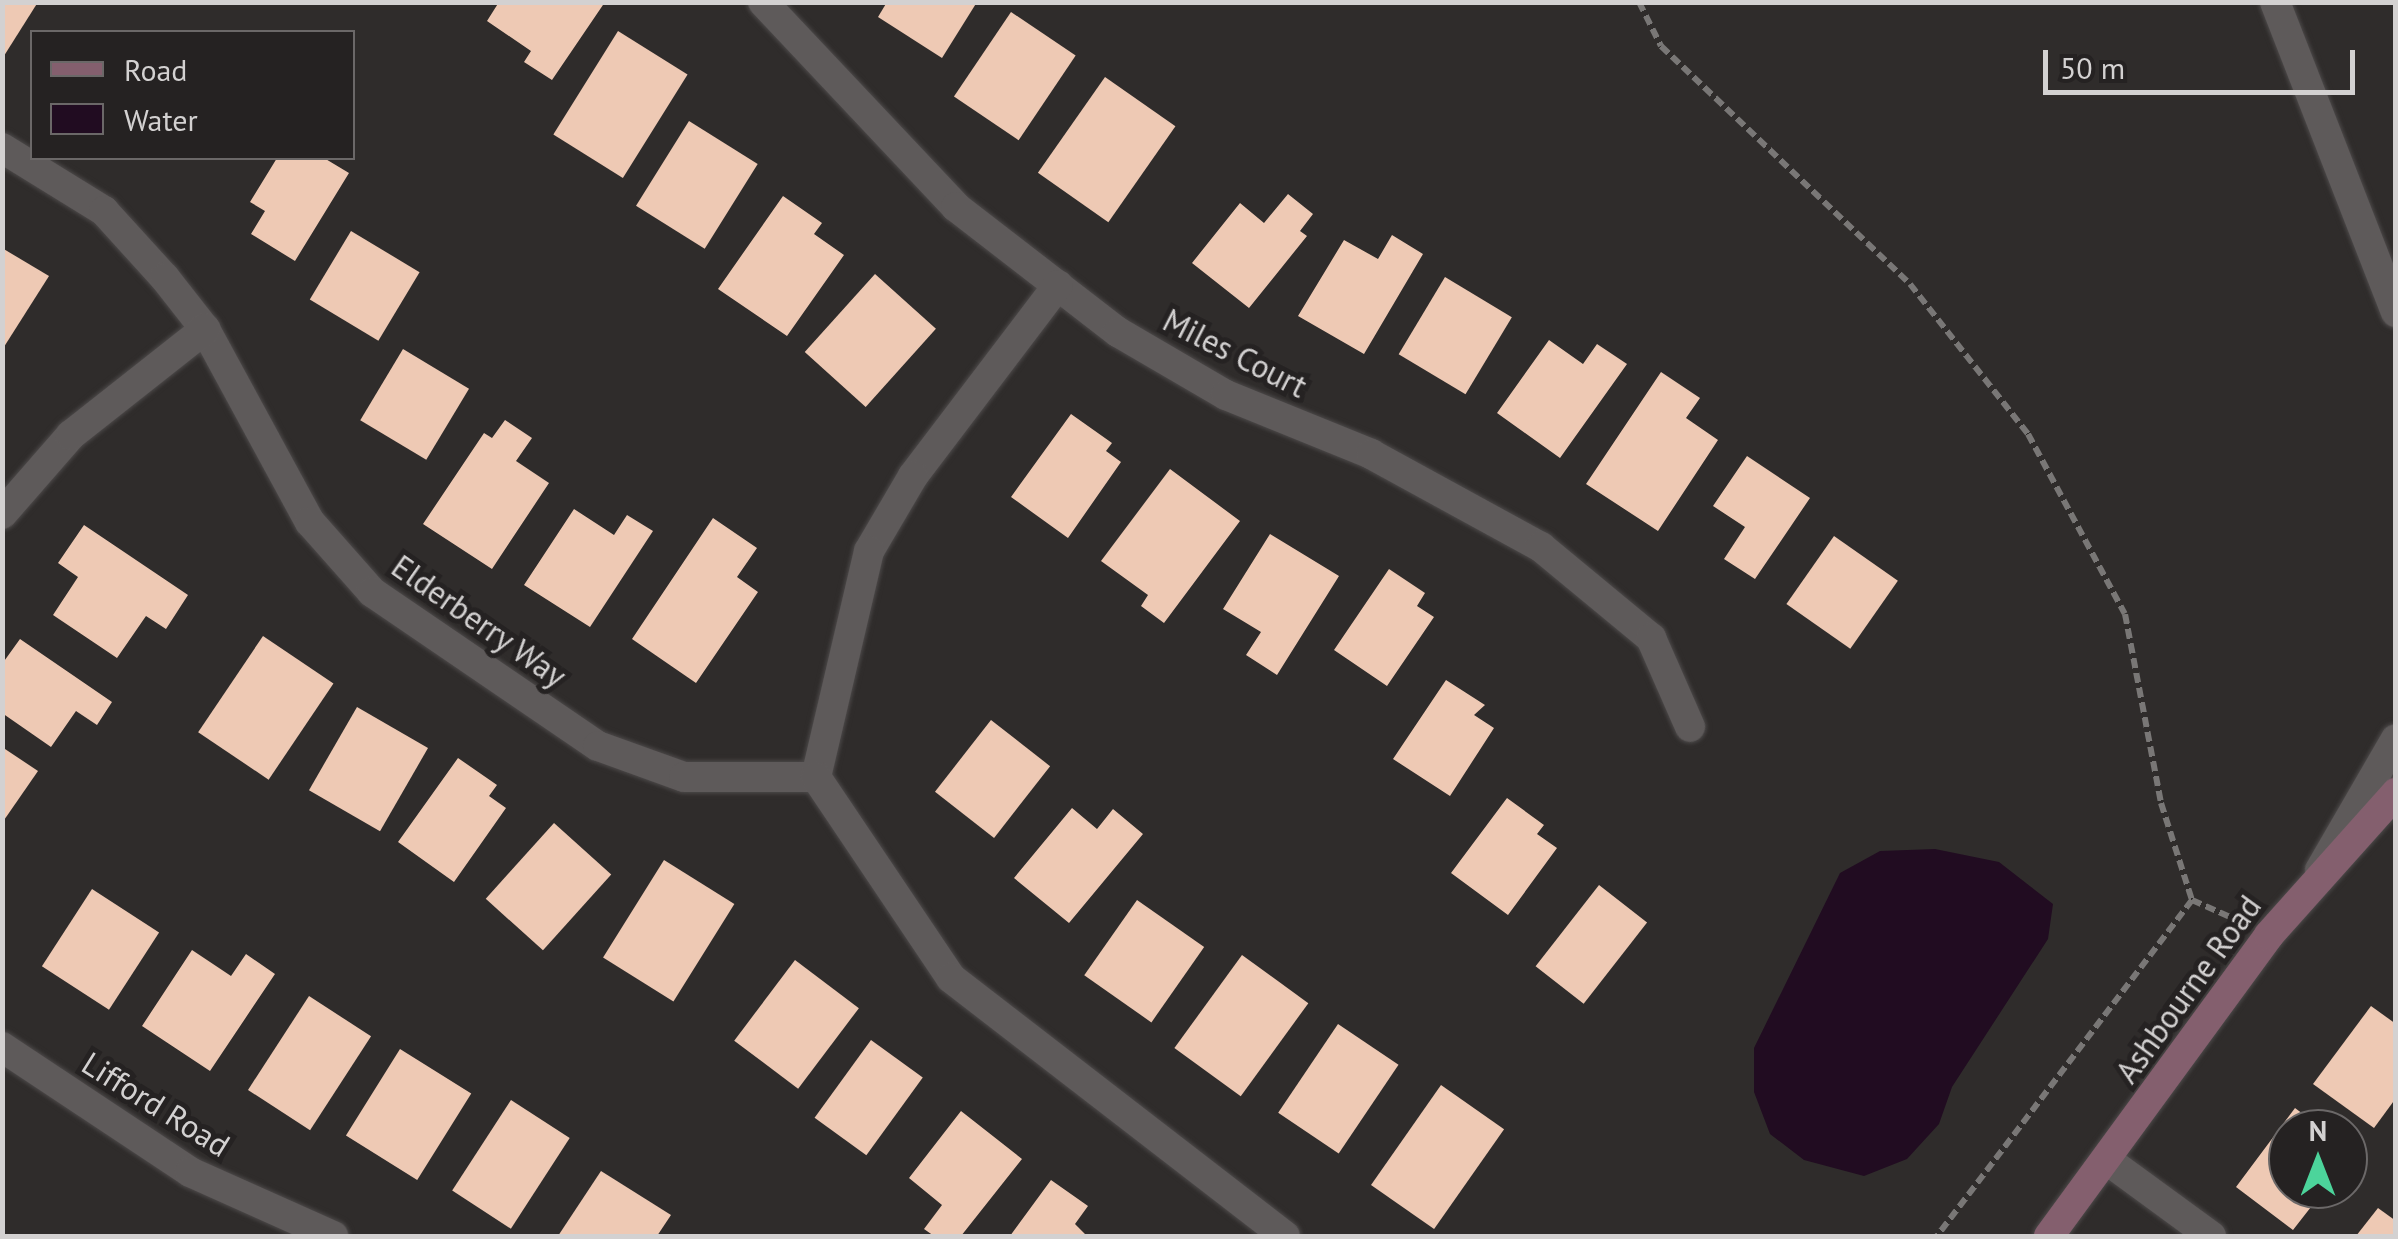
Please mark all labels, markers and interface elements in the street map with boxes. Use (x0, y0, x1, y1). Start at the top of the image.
legend (30, 30, 355, 160)
scale bar (2048, 30, 2360, 92)
text: 50 m (2060, 48, 2125, 87)
text: Road (124, 50, 188, 89)
text: Water (124, 100, 198, 139)
street label: Miles Court (1157, 301, 1313, 405)
street label: Elderberry Way (384, 546, 574, 696)
street label: Ashbourne Road (2107, 888, 2269, 1090)
street label: Lifford Road (75, 1044, 237, 1164)
north arrow (2268, 1109, 2368, 1209)
text: N (2309, 1112, 2327, 1149)

